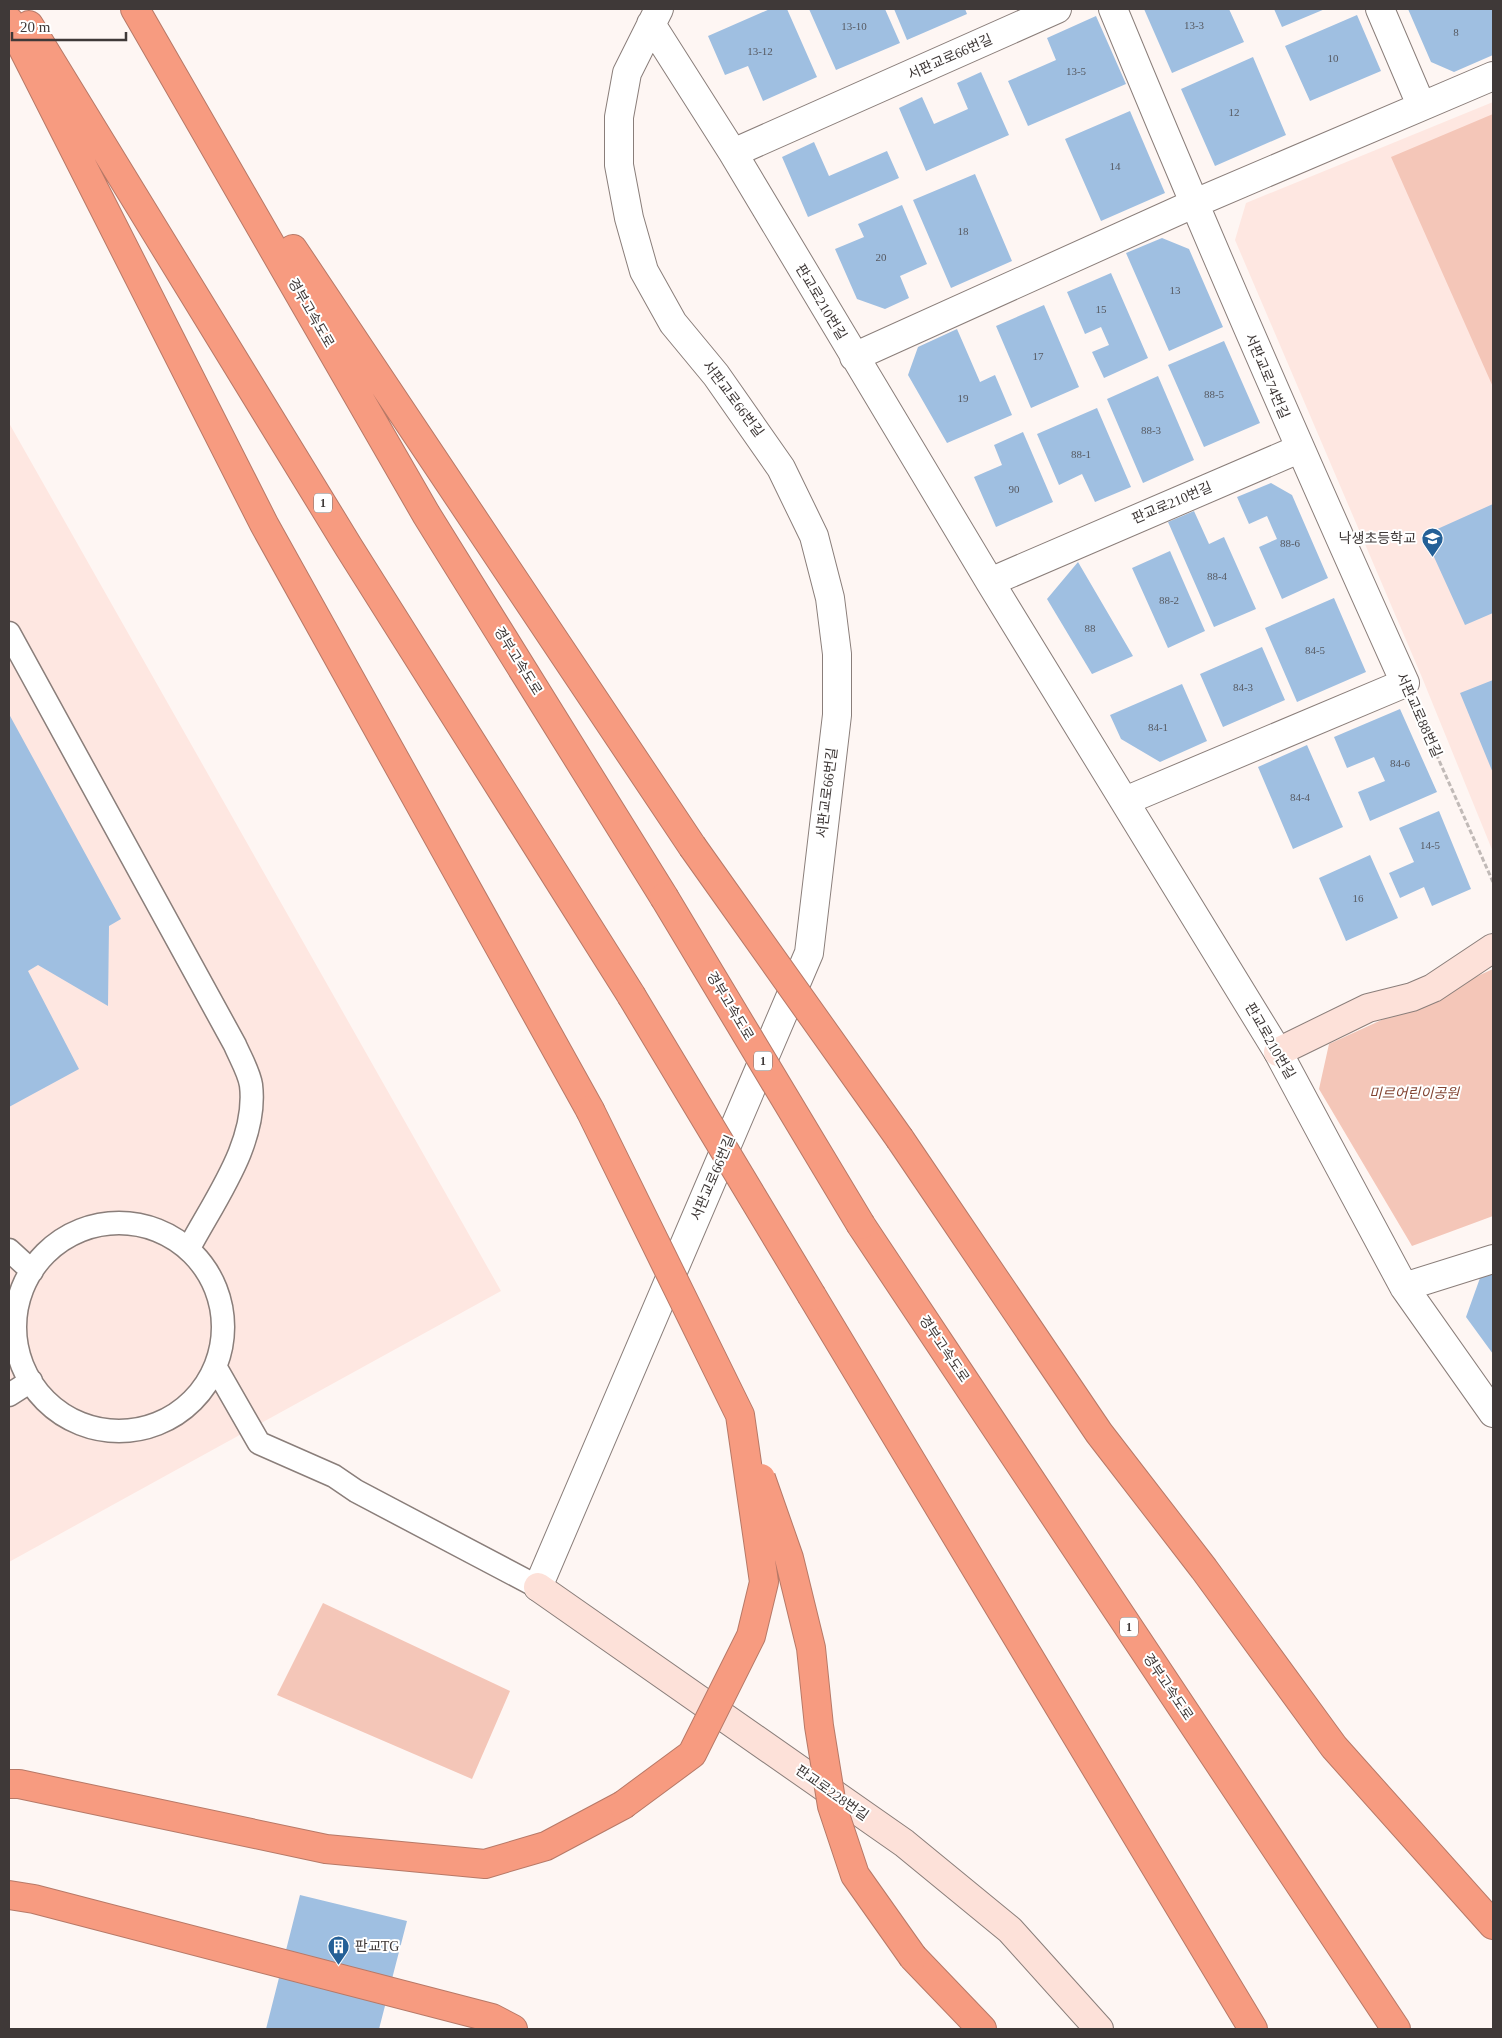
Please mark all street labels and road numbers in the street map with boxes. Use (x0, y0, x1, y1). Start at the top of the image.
street label: 서판교로66번길 (905, 32, 995, 82)
street label: 판교로210번길 (793, 262, 849, 342)
street label: 경부고속도로 (285, 276, 337, 350)
street label: 서판교로74번길 (1242, 331, 1292, 421)
street label: 서판교로66번길 (700, 358, 766, 440)
street label: 판교로210번길 (1130, 479, 1214, 527)
road number: 1 (314, 493, 332, 512)
street label: 경부고속도로 (491, 624, 545, 698)
street label: 서판교로88번길 (1394, 670, 1444, 760)
street label: 서판교로66번길 (814, 747, 840, 839)
street label: 경부고속도로 (704, 969, 756, 1043)
street label: 판교로210번길 (1242, 1000, 1298, 1082)
road number: 1 (754, 1052, 772, 1070)
street label: 서판교로66번길 (688, 1133, 738, 1223)
street label: 경부고속도로 (916, 1313, 972, 1385)
road number: 1 (1120, 1618, 1138, 1636)
street label: 경부고속도로 (1140, 1651, 1196, 1723)
street label: 판교로228번길 (793, 1762, 871, 1824)

